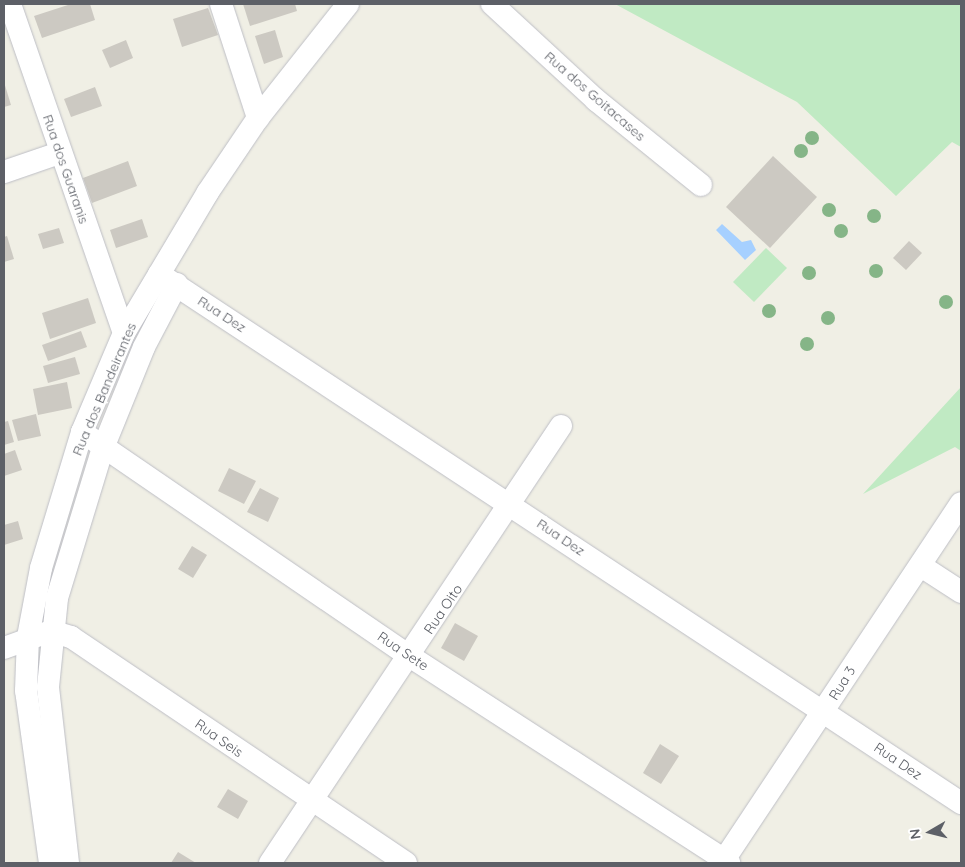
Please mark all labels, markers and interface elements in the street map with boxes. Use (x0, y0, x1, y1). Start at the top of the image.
street label: Rua dos Goitacases (541, 48, 649, 144)
street label: Rua dos Guaranis (39, 112, 93, 226)
street label: Rua Dez (195, 292, 249, 336)
street label: Rua dos Bandeirantes (68, 320, 140, 458)
street label: Rua Dez (534, 515, 588, 559)
street label: Rua Oito (420, 581, 466, 637)
street label: Rua Sete (374, 628, 432, 674)
street label: Rua 3 (825, 663, 859, 703)
street label: Rua Seis (192, 715, 246, 761)
street label: Rua Dez (871, 739, 925, 783)
north arrow (905, 807, 955, 857)
text: N (906, 828, 925, 840)

